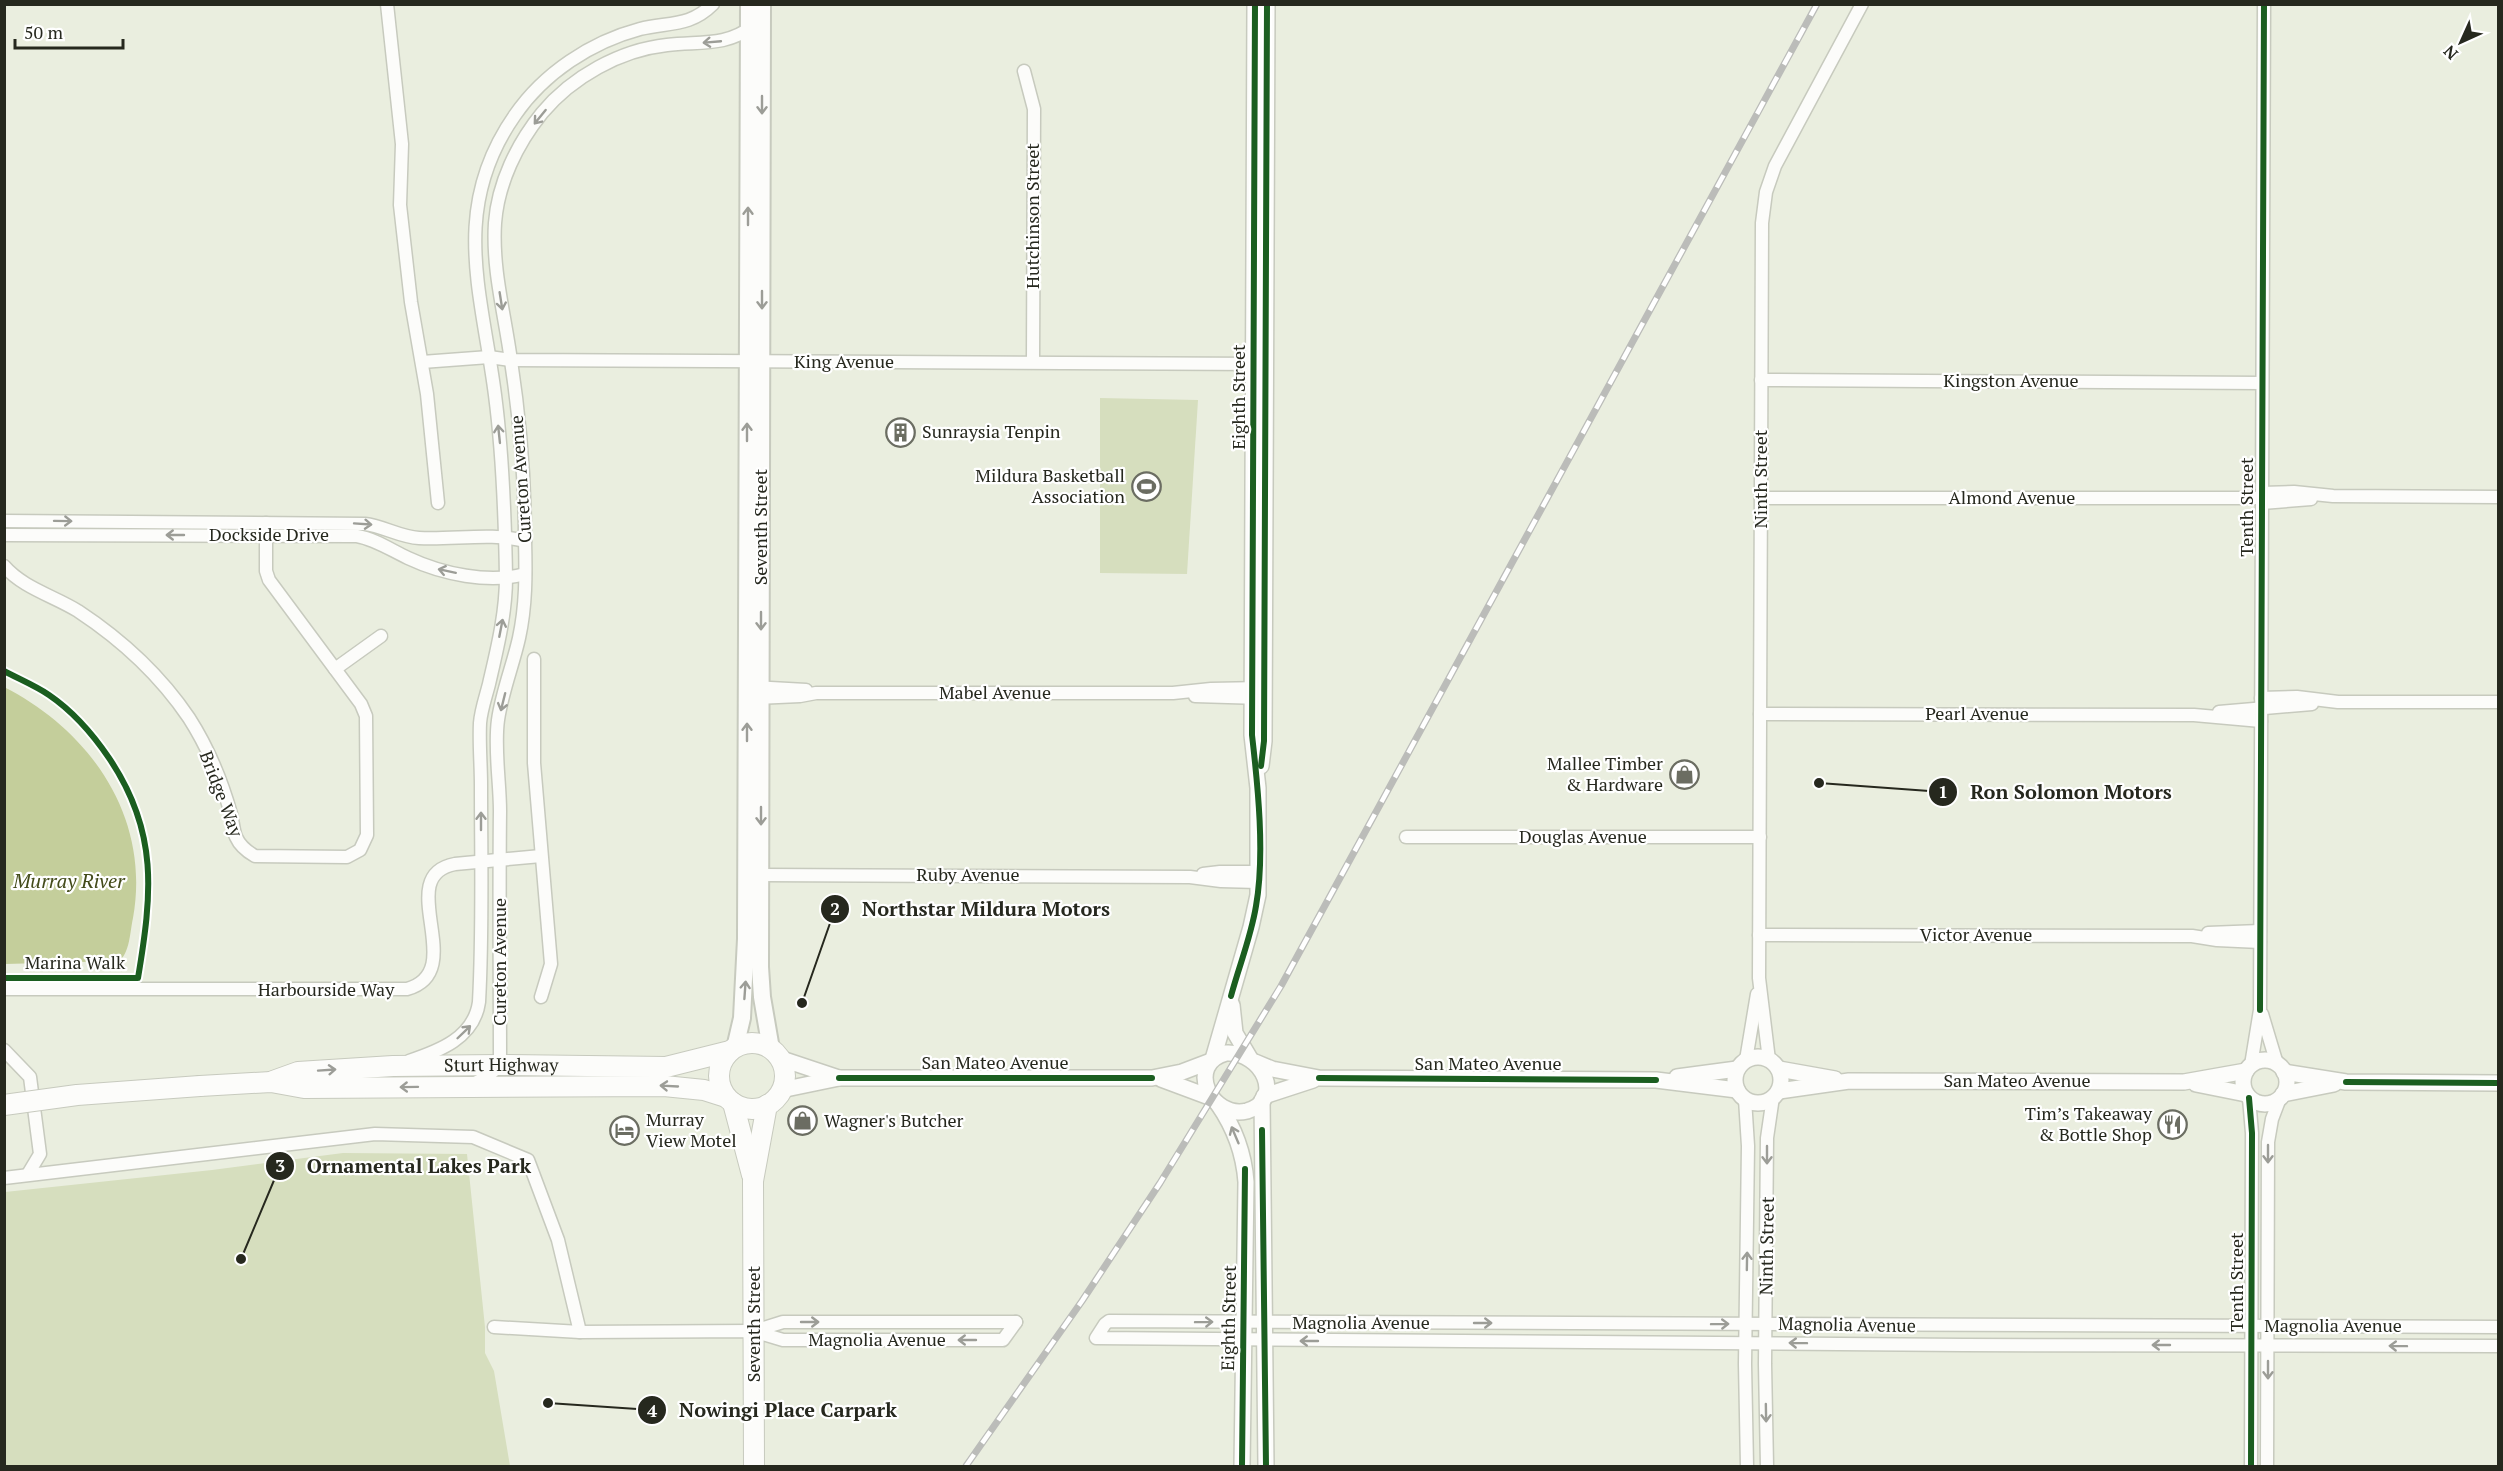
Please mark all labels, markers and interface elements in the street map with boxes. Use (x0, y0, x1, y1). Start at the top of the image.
scale bar (15, 12, 123, 50)
north arrow (2431, 12, 2491, 72)
text: 50 m (24, 20, 64, 44)
one-way arrow (703, 37, 722, 48)
text: N (2438, 41, 2462, 65)
one-way arrow (756, 94, 768, 114)
one-way arrow (533, 109, 546, 125)
street label: Hutchinson Street (1020, 143, 1044, 289)
one-way arrow (742, 207, 754, 227)
one-way arrow (756, 289, 768, 309)
one-way arrow (496, 291, 507, 310)
street label: Eighth Street (1226, 344, 1250, 450)
street label: King Avenue (794, 349, 894, 373)
street label: Kingston Avenue (1943, 368, 2079, 392)
street label: Cureton Avenue (504, 414, 536, 544)
building icon: Sunraysia Tenpin (885, 416, 917, 448)
place label: Sunraysia Tenpin (922, 419, 1061, 443)
one-way arrow (741, 423, 753, 443)
one-way arrow (493, 424, 504, 444)
street label: Ninth Street (1748, 429, 1772, 528)
street label: Tenth Street (2234, 457, 2258, 557)
place label: Mildura Basketball Association (975, 463, 1125, 508)
street label: Seventh Street (748, 468, 772, 585)
sports icon: Mildura Basketball Association (1130, 470, 1162, 502)
street label: Almond Avenue (1949, 485, 2075, 509)
one-way arrow (52, 515, 72, 527)
one-way arrow (352, 519, 372, 530)
street label: Dockside Drive (209, 522, 329, 546)
one-way arrow (166, 529, 186, 541)
one-way arrow (438, 565, 457, 576)
one-way arrow (755, 610, 767, 630)
one-way arrow (496, 619, 507, 638)
street label: Mabel Avenue (939, 680, 1051, 704)
one-way arrow (496, 692, 508, 711)
street label: Pearl Avenue (1925, 701, 2029, 725)
one-way arrow (741, 723, 753, 743)
street label: Bridge Way (195, 747, 250, 841)
place label: Mallee Timber & Hardware (1547, 751, 1663, 796)
shop icon: Mallee Timber & Hardware (1668, 758, 1700, 790)
callout: Ron Solomon Motors (1928, 773, 2184, 811)
text: Ron Solomon Motors (1970, 778, 2172, 805)
text: 1 (1938, 779, 1948, 803)
one-way arrow (755, 805, 767, 825)
one-way arrow (475, 811, 487, 831)
street label: Douglas Avenue (1519, 824, 1647, 848)
street label: Ruby Avenue (916, 862, 1020, 886)
water label: Murray River (12, 867, 126, 894)
callout: Northstar Mildura Motors (820, 890, 1122, 928)
text: Northstar Mildura Motors (862, 895, 1110, 922)
text: 2 (830, 896, 840, 920)
street label: Cureton Avenue (487, 898, 511, 1026)
street label: Victor Avenue (1920, 922, 2032, 946)
street label: Marina Walk (25, 950, 126, 974)
street label: Harbourside Way (258, 977, 395, 1001)
one-way arrow (739, 981, 750, 1001)
one-way arrow (456, 1024, 471, 1039)
street label: San Mateo Avenue (921, 1050, 1069, 1074)
street label: San Mateo Avenue (1414, 1051, 1562, 1075)
street label: Sturt Highway (444, 1052, 560, 1077)
one-way arrow (317, 1065, 337, 1076)
street label: San Mateo Avenue (1943, 1068, 2091, 1092)
one-way arrow (400, 1081, 420, 1093)
one-way arrow (660, 1081, 680, 1092)
place label: Tim’s Takeaway & Bottle Shop (2025, 1101, 2153, 1146)
shop icon: Wagner's Butcher (787, 1105, 819, 1137)
place label: Murray View Motel (646, 1107, 737, 1152)
place label: Wagner's Butcher (824, 1108, 964, 1132)
restaurant icon: Tim’s Takeaway & Bottle Shop (2157, 1108, 2189, 1140)
hotel icon: Murray View Motel (609, 1114, 641, 1146)
one-way arrow (1229, 1127, 1240, 1145)
one-way arrow (2262, 1144, 2274, 1164)
one-way arrow (1761, 1145, 1773, 1165)
callout: Ornamental Lakes Park (265, 1147, 543, 1185)
text: Ornamental Lakes Park (307, 1152, 532, 1179)
text: 3 (275, 1153, 285, 1177)
street label: Ninth Street (1753, 1196, 1779, 1296)
street label: Tenth Street (2224, 1232, 2248, 1332)
one-way arrow (1741, 1252, 1753, 1272)
street label: Seventh Street (741, 1265, 765, 1382)
street label: Eighth Street (1215, 1265, 1241, 1371)
street label: Magnolia Avenue (1292, 1310, 1430, 1334)
street label: Magnolia Avenue (1778, 1311, 1916, 1337)
street label: Magnolia Avenue (2264, 1313, 2402, 1337)
one-way arrow (800, 1316, 820, 1328)
one-way arrow (1194, 1316, 1214, 1327)
one-way arrow (1473, 1317, 1493, 1329)
one-way arrow (1710, 1318, 1730, 1330)
street label: Magnolia Avenue (808, 1327, 946, 1351)
one-way arrow (957, 1334, 977, 1346)
one-way arrow (1300, 1335, 1320, 1347)
one-way arrow (1789, 1337, 1809, 1349)
one-way arrow (2152, 1339, 2172, 1351)
one-way arrow (2389, 1340, 2409, 1352)
one-way arrow (2262, 1360, 2274, 1380)
callout: Nowingi Place Carpark (637, 1391, 909, 1429)
text: Nowingi Place Carpark (679, 1396, 897, 1423)
text: 4 (647, 1398, 658, 1422)
one-way arrow (1760, 1403, 1772, 1423)

